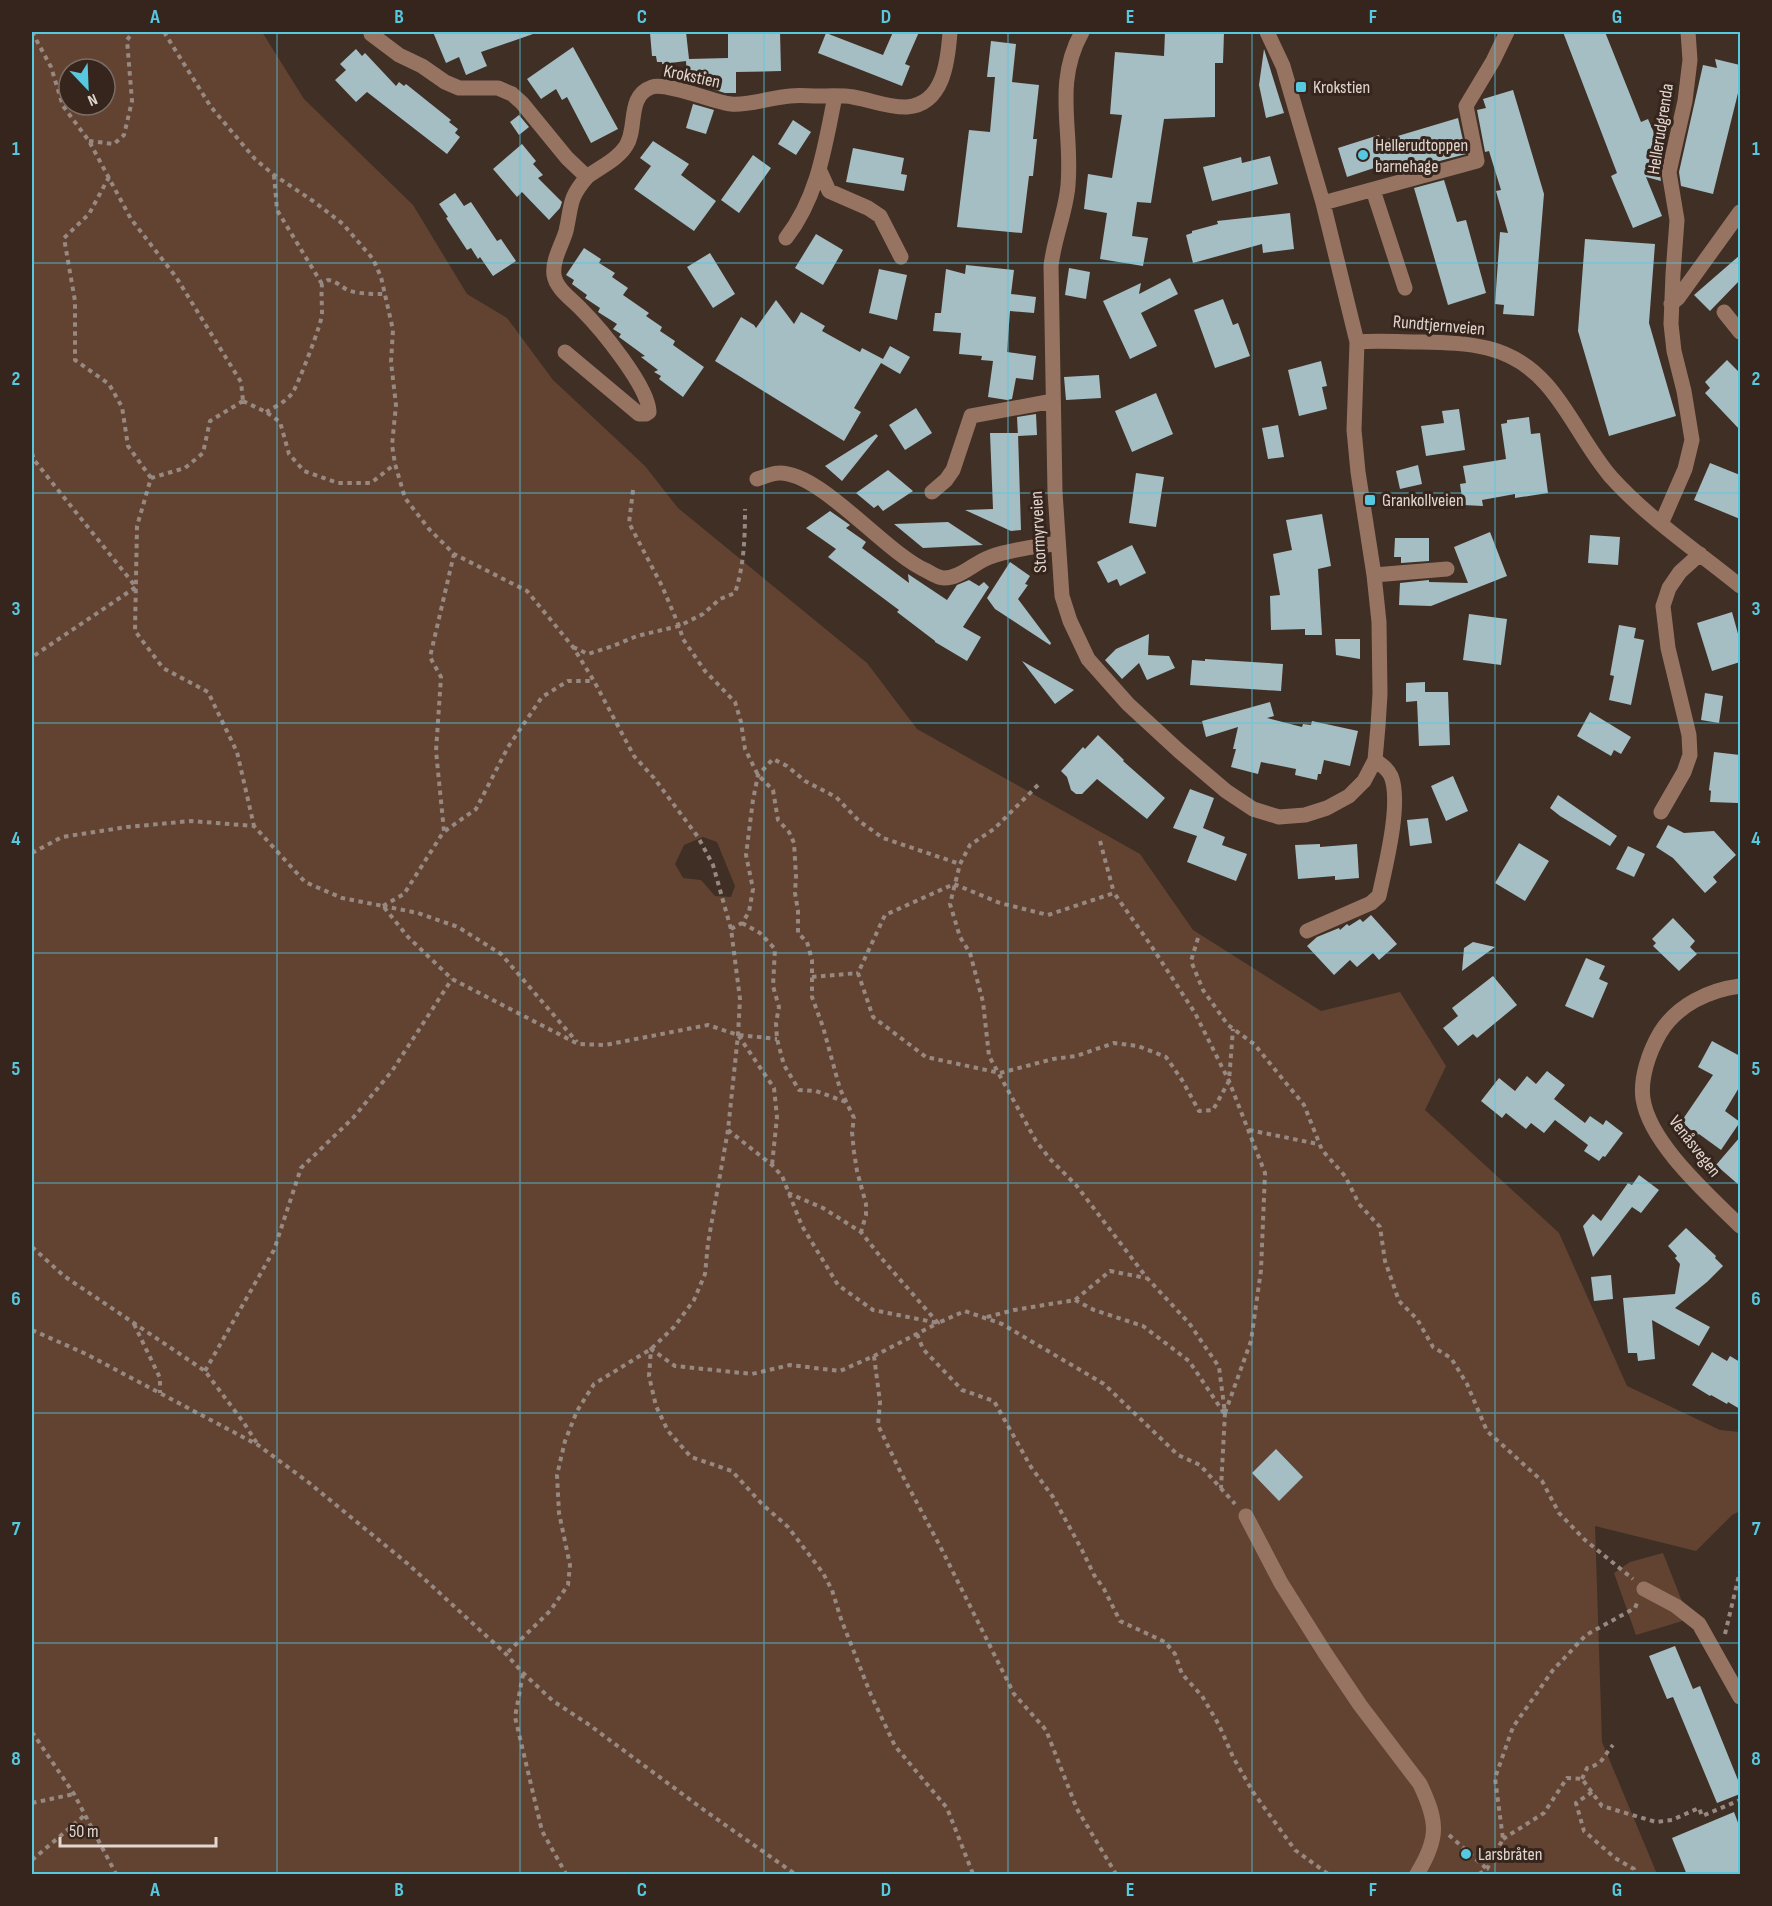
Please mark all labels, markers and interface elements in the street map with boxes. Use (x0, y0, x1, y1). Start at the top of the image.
text: A (149, 5, 160, 29)
text: B (394, 5, 404, 29)
text: C (637, 5, 647, 29)
text: D (881, 5, 891, 29)
text: E (1126, 5, 1134, 29)
text: F (1369, 5, 1377, 29)
text: G (1612, 5, 1622, 29)
north arrow (57, 57, 117, 117)
street label: Krokstien (662, 60, 722, 93)
place label: Krokstien (1313, 77, 1370, 98)
marker: Krokstien (1294, 80, 1308, 94)
street label: Hellerudgrenda (1643, 82, 1678, 176)
text: N (85, 89, 100, 110)
place label: Hellerudtoppen barnehage (1375, 135, 1468, 177)
text: 1 (12, 137, 20, 161)
text: 1 (1752, 137, 1760, 161)
marker: Hellerudtoppen barnehage (1356, 148, 1370, 162)
street label: Rundtjernveien (1392, 311, 1486, 340)
text: 2 (12, 367, 20, 391)
text: 2 (1752, 367, 1760, 391)
place label: Grankollveien (1382, 490, 1464, 511)
street label: Stormyrveien (1026, 491, 1051, 573)
marker: Grankollveien (1363, 493, 1377, 507)
text: 3 (12, 597, 21, 621)
text: 3 (1752, 597, 1761, 621)
text: 4 (11, 827, 21, 851)
text: 4 (1751, 827, 1761, 851)
text: 5 (12, 1057, 21, 1081)
text: 5 (1752, 1057, 1761, 1081)
street label: Venåsvegen (1664, 1111, 1725, 1181)
text: 6 (11, 1287, 21, 1311)
text: 6 (1751, 1287, 1761, 1311)
text: 7 (12, 1517, 21, 1541)
text: 7 (1752, 1517, 1761, 1541)
text: 8 (11, 1747, 21, 1771)
text: 8 (1751, 1747, 1761, 1771)
scale bar (60, 1810, 216, 1848)
text: 50 m (69, 1821, 99, 1842)
place label: Larsbråten (1478, 1844, 1543, 1865)
marker: Larsbråten (1459, 1847, 1473, 1861)
text: A (149, 1878, 160, 1902)
text: B (394, 1878, 404, 1902)
text: C (637, 1878, 647, 1902)
text: D (881, 1878, 891, 1902)
text: E (1126, 1878, 1134, 1902)
text: F (1369, 1878, 1377, 1902)
text: G (1612, 1878, 1622, 1902)

